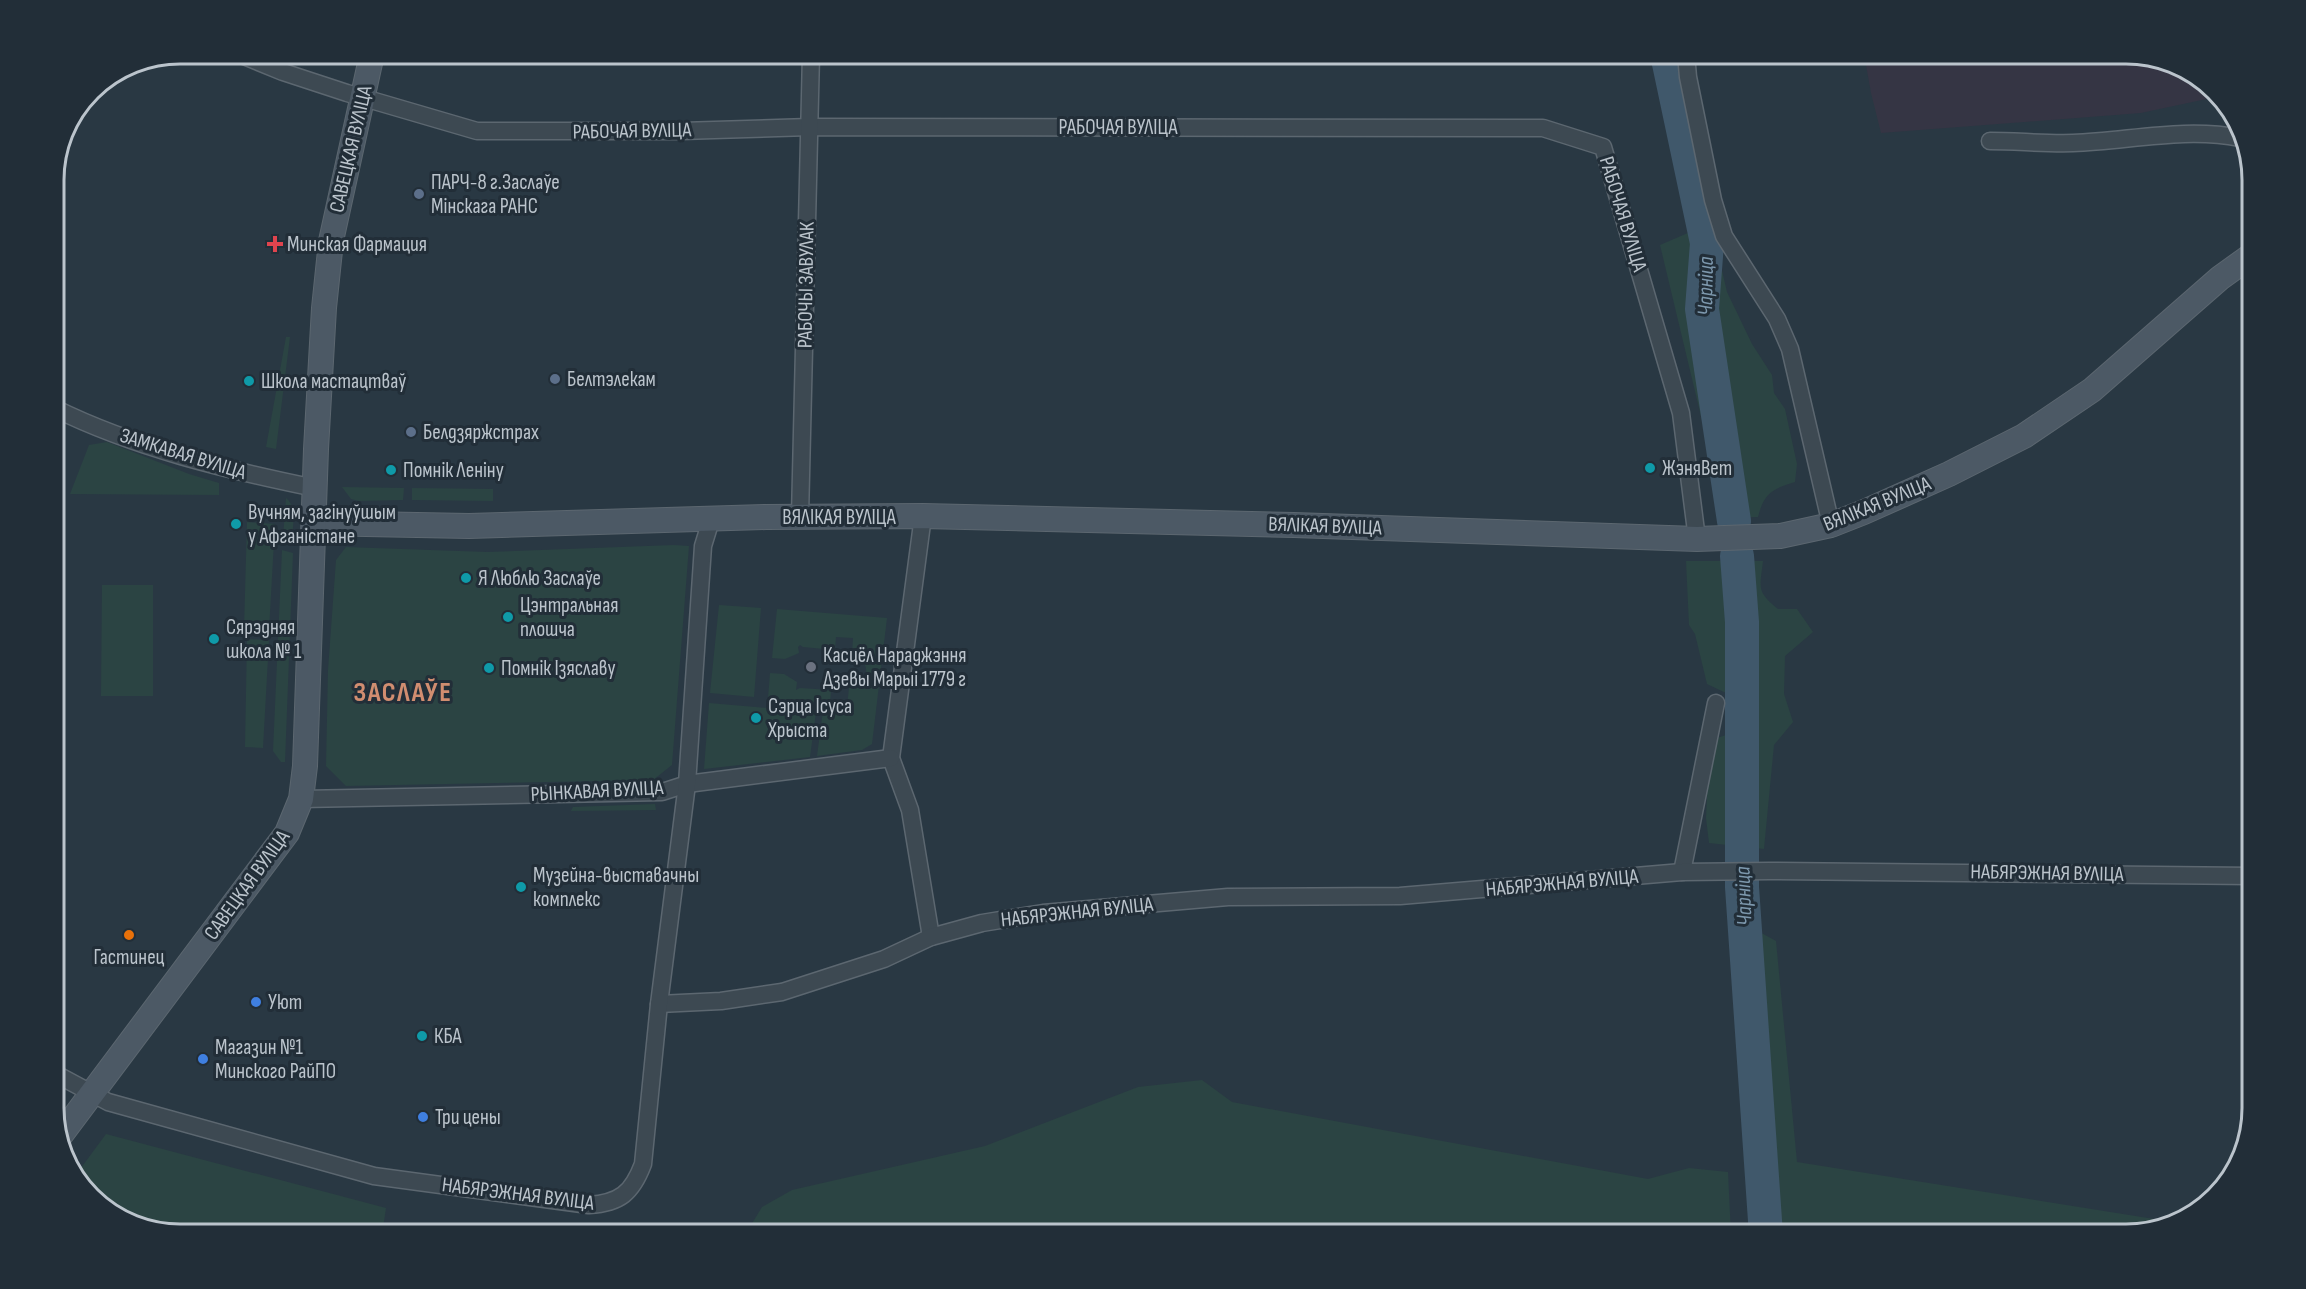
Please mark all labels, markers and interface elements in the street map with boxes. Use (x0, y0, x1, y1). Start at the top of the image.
street label: САВЕЦКАЯ ВУЛІЦА (324, 82, 378, 215)
street label: РАБОЧАЯ ВУЛІЦА (1059, 115, 1178, 140)
street label: РАБОЧАЯ ВУЛІЦА (572, 117, 693, 145)
street label: РАБОЧАЯ ВУЛІЦА (1594, 153, 1653, 275)
place label: ПАРЧ-8 г.Заслаўе Мінскага РАНС (431, 170, 560, 219)
marker: ПАРЧ-8 г.Заслаўе Мінскага РАНС (412, 187, 426, 201)
street label: РАБОЧЫ ЗАВУЛАК (792, 221, 820, 348)
place label: Минская Фармация (287, 232, 427, 257)
marker: Минская Фармация (268, 237, 282, 251)
water label: Чарніца (1692, 256, 1720, 316)
place label: Белтэлекам (567, 367, 656, 392)
place label: Школа мастацтваў (261, 369, 406, 394)
marker: Белтэлекам (548, 372, 562, 386)
marker: Школа мастацтваў (242, 374, 256, 388)
place label: Белдзяржстрах (423, 420, 539, 445)
street label: ЗАМКАВАЯ ВУЛІЦА (117, 423, 250, 485)
marker: Белдзяржстрах (404, 425, 418, 439)
place label: ЖэняВет (1662, 456, 1732, 481)
place label: Помнік Леніну (403, 458, 504, 483)
marker: ЖэняВет (1643, 461, 1657, 475)
marker: Помнік Леніну (384, 463, 398, 477)
street label: ВЯЛІКАЯ ВУЛІЦА (1820, 471, 1935, 537)
place label: Вучням, загінуўшым у Афганістане (248, 500, 396, 549)
street label: ВЯЛІКАЯ ВУЛІЦА (782, 505, 897, 530)
street label: ВЯЛІКАЯ ВУЛІЦА (1268, 512, 1383, 541)
marker: Вучням, загінуўшым у Афганістане (229, 517, 243, 531)
place label: Я Люблю Заслаўе (478, 566, 601, 591)
marker: Я Люблю Заслаўе (459, 571, 473, 585)
place label: Цэнтральная плошча (520, 593, 618, 642)
marker: Цэнтральная плошча (501, 610, 515, 624)
place label: Сярэдняя школа № 1 (226, 615, 302, 664)
marker: Сярэдняя школа № 1 (207, 632, 221, 646)
place label: Касцёл Нараджэння Дзевы Марыі 1779 г (823, 643, 967, 692)
place label: Помнік Ізяславу (501, 656, 616, 681)
marker: Касцёл Нараджэння Дзевы Марыі 1779 г (804, 660, 818, 674)
marker: Помнік Ізяславу (482, 661, 496, 675)
district label: ЗАСЛАЎЕ (354, 677, 452, 709)
place label: Сэрца Ісуса Хрыста (767, 694, 852, 743)
marker: Сэрца Ісуса Хрыста (749, 711, 763, 725)
street label: РЫНКАВАЯ ВУЛІЦА (530, 775, 665, 807)
street label: САВЕЦКАЯ ВУЛІЦА (199, 824, 296, 945)
street label: НАБЯРЭЖНАЯ ВУЛІЦА (1970, 859, 2125, 887)
place label: Музейна-выставачны комплекс (533, 863, 699, 912)
street label: НАБЯРЭЖНАЯ ВУЛІЦА (1485, 864, 1640, 902)
water label: Чарніца (1729, 866, 1759, 926)
marker: Музейна-выставачны комплекс (514, 880, 528, 894)
street label: НАБЯРЭЖНАЯ ВУЛІЦА (1000, 891, 1155, 932)
marker: Гастинец (122, 928, 136, 942)
place label: Гастинец (94, 945, 165, 970)
place label: Уют (268, 990, 302, 1015)
marker: Уют (249, 995, 263, 1009)
place label: КБА (434, 1024, 462, 1049)
marker: КБА (415, 1029, 429, 1043)
place label: Магазин №1 Минского РайПО (215, 1035, 336, 1084)
marker: Магазин №1 Минского РайПО (196, 1052, 210, 1066)
place label: Три цены (435, 1105, 501, 1130)
marker: Три цены (416, 1110, 430, 1124)
street label: НАБЯРЭЖНАЯ ВУЛІЦА (440, 1172, 597, 1216)

